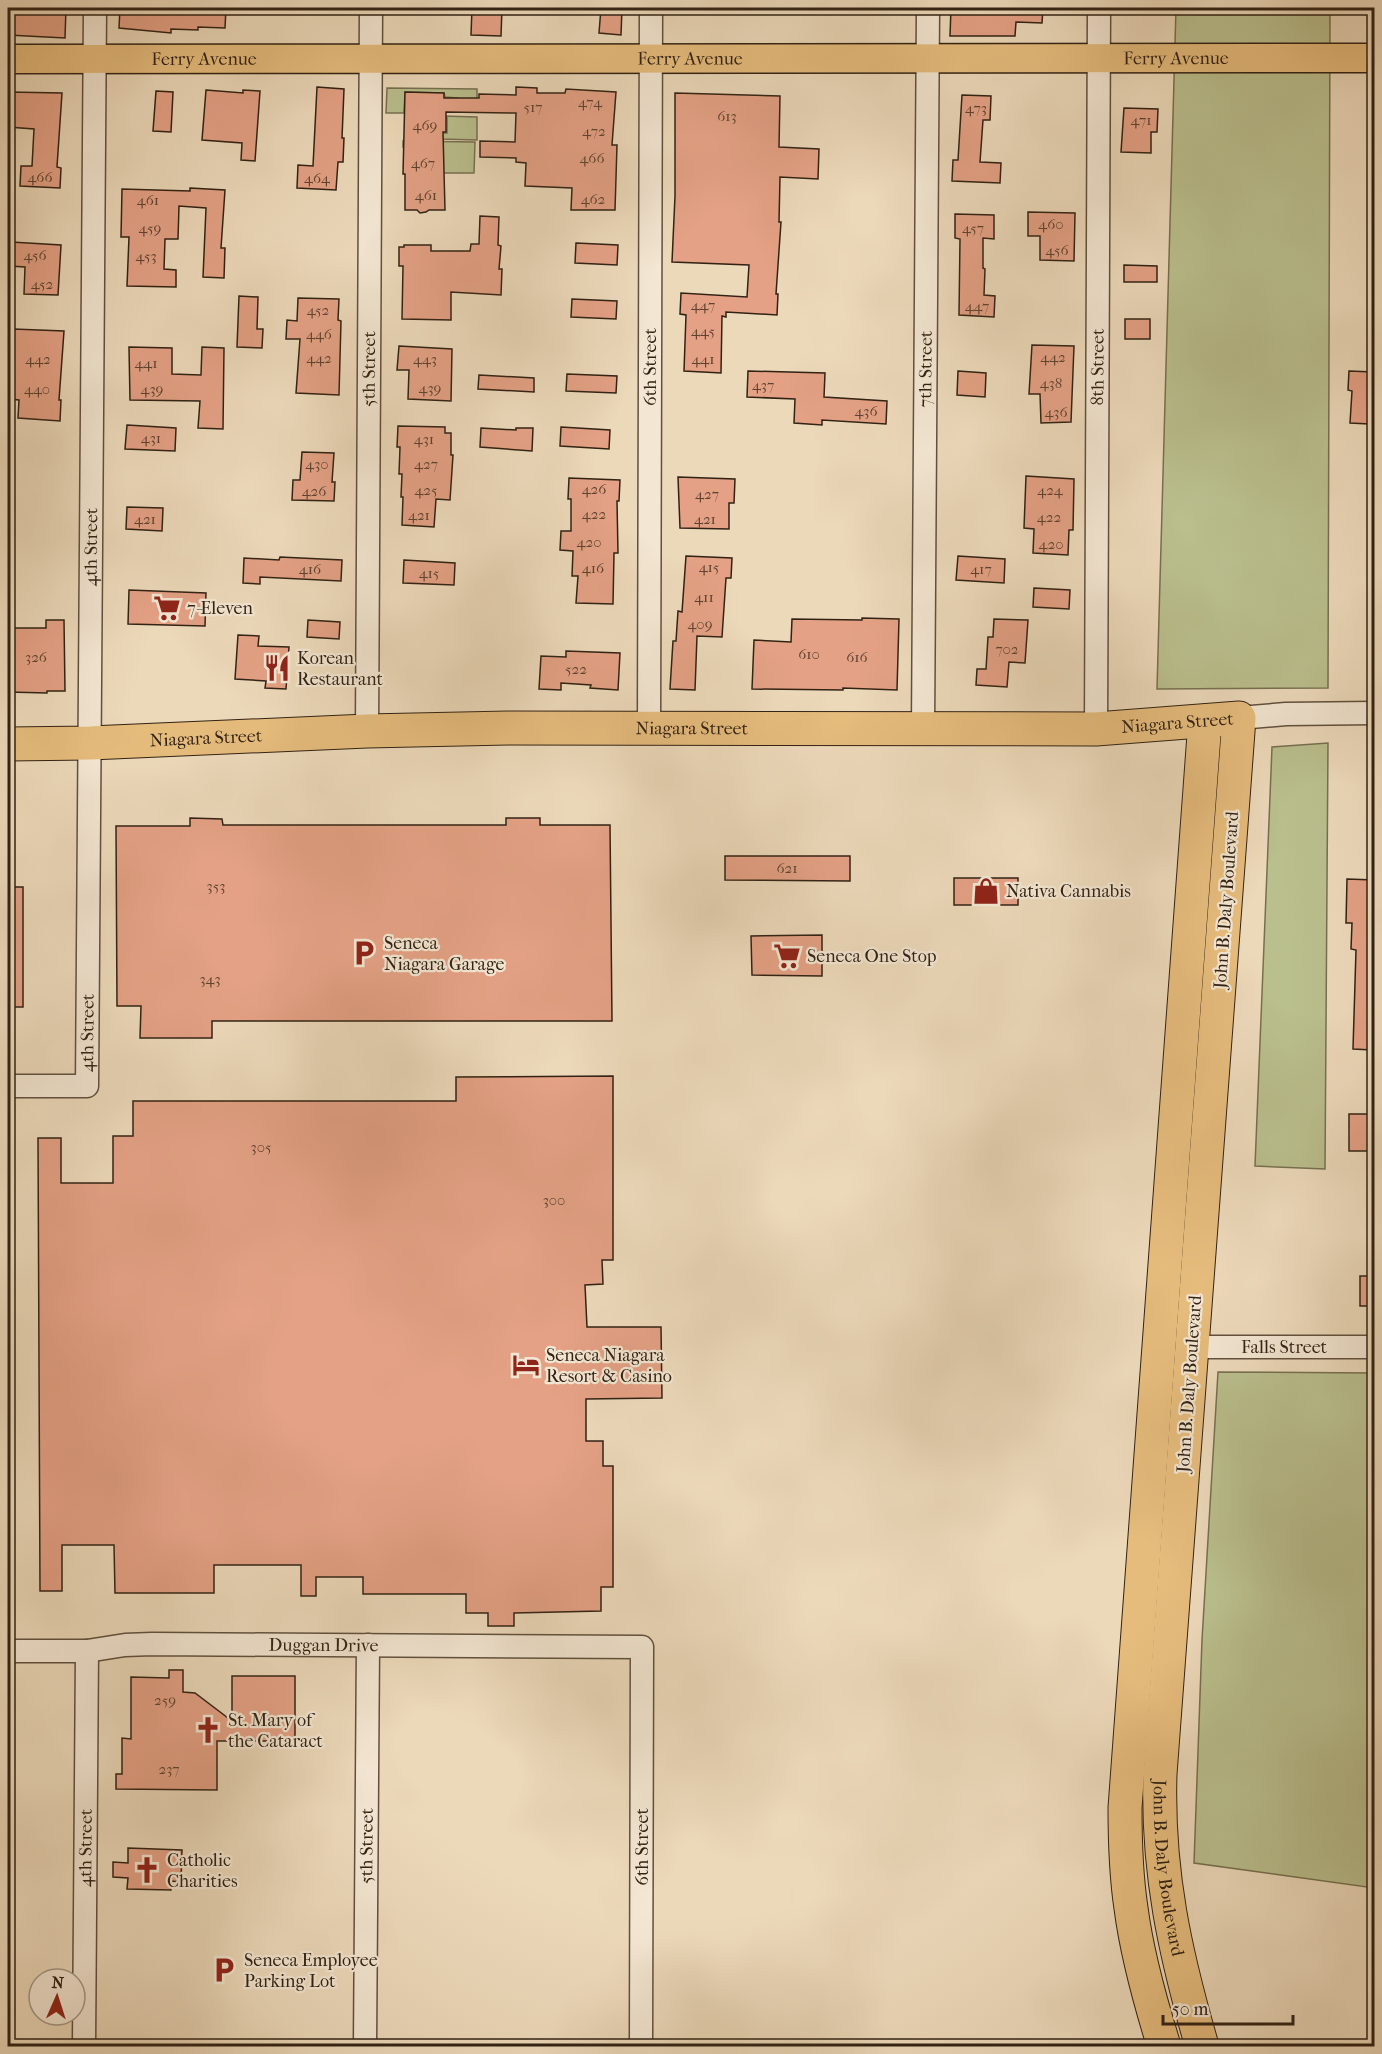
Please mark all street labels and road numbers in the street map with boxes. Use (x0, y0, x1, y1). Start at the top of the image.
street label: Ferry Avenue (637, 48, 743, 70)
street label: Ferry Avenue (1123, 48, 1229, 69)
street label: Ferry Avenue (151, 49, 257, 70)
street label: 6th Street (640, 328, 661, 406)
street label: 8th Street (1087, 328, 1109, 406)
street label: 7th Street (915, 330, 937, 407)
street label: 5th Street (359, 331, 380, 407)
street label: 4th Street (81, 507, 102, 586)
street label: Niagara Street (1121, 708, 1235, 738)
street label: Niagara Street (635, 718, 749, 739)
street label: Niagara Street (149, 726, 263, 751)
street label: John B. Daly Boulevard (1210, 811, 1243, 991)
street label: 4th Street (77, 993, 99, 1072)
street label: John B. Daly Boulevard (1173, 1295, 1206, 1475)
street label: Falls Street (1241, 1337, 1328, 1358)
street label: Duggan Drive (269, 1635, 379, 1656)
street label: John B. Daly Boulevard (1149, 1777, 1188, 1958)
street label: 5th Street (356, 1807, 378, 1884)
street label: 4th Street (75, 1808, 97, 1887)
street label: 6th Street (632, 1808, 653, 1886)

